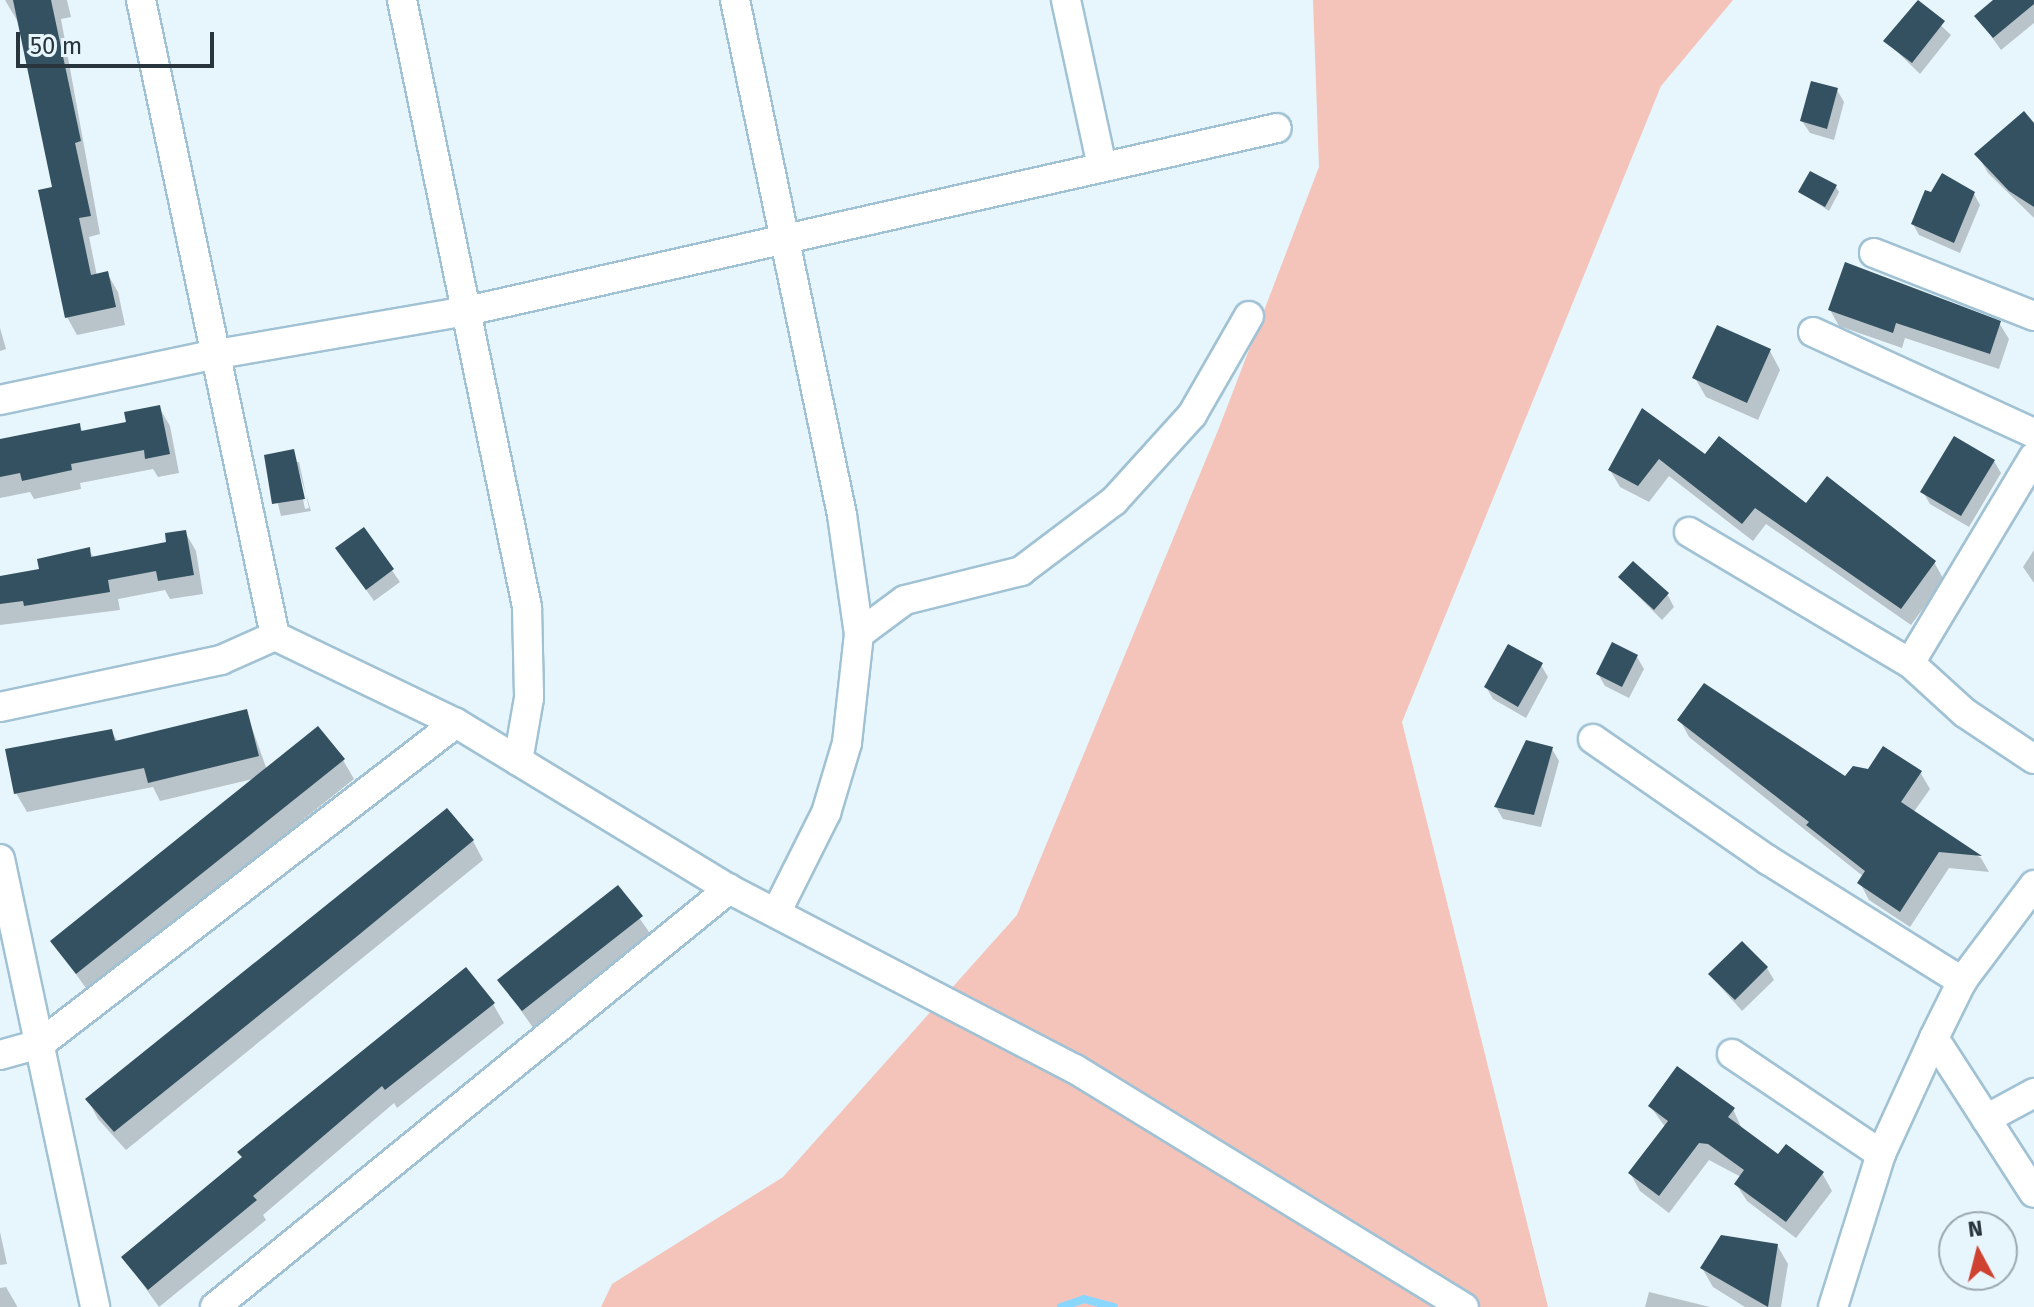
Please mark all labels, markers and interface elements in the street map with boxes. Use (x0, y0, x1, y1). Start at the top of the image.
scale bar (20, 16, 218, 66)
text: 50 m (30, 32, 82, 60)
north arrow (1938, 1211, 2018, 1291)
text: N (1966, 1214, 1984, 1243)

